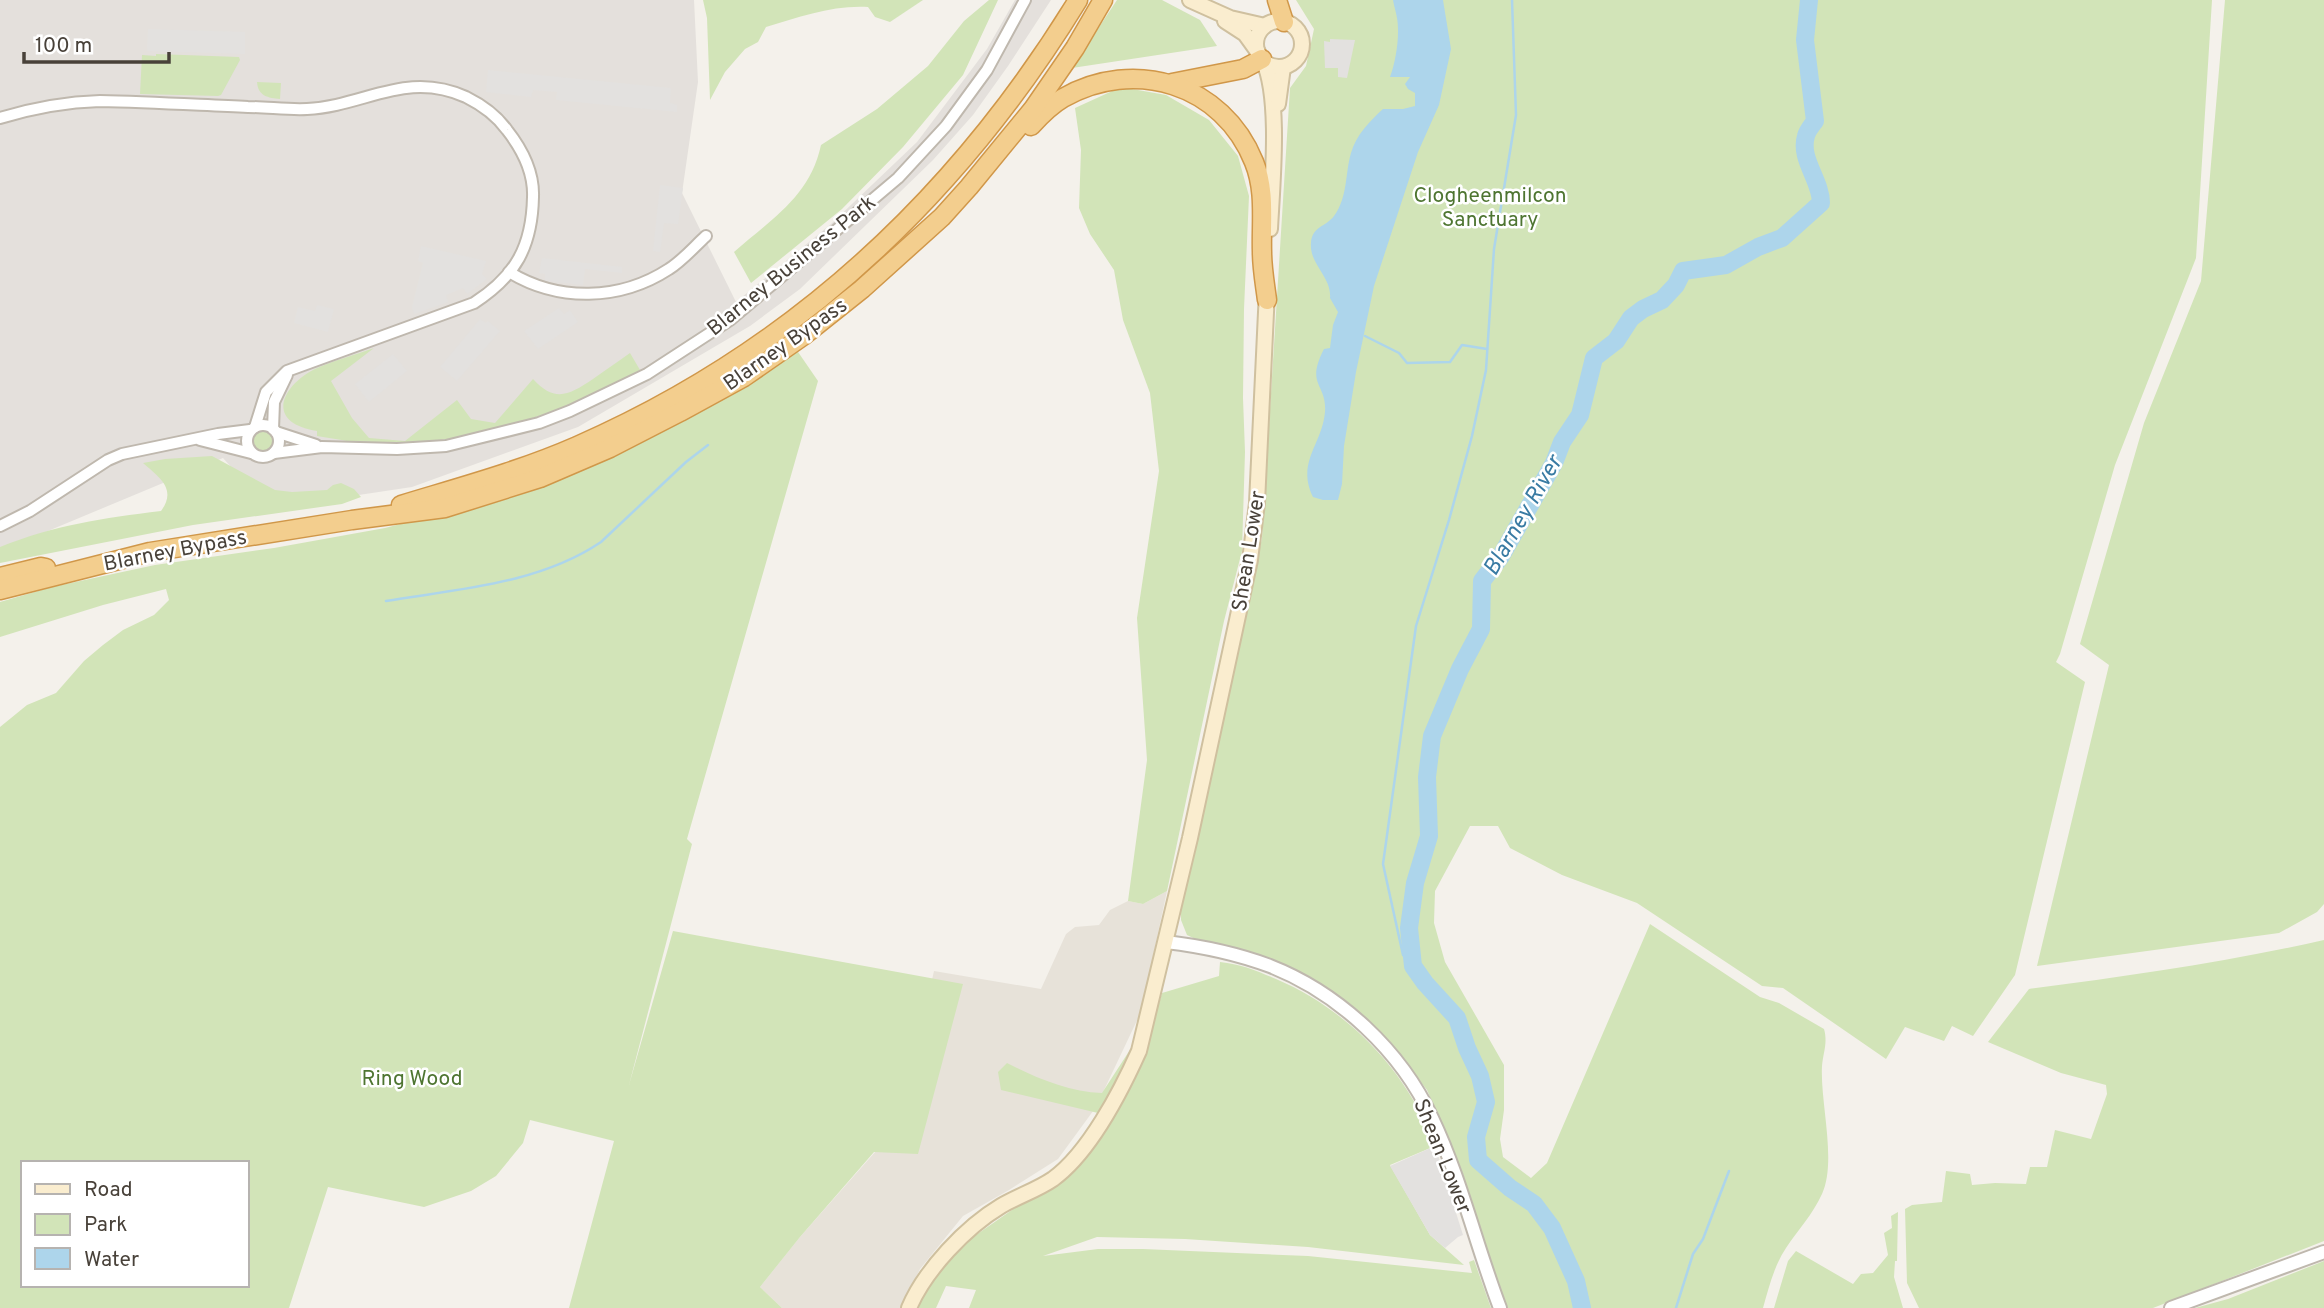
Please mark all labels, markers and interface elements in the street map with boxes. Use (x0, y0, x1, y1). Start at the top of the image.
scale bar (24, 21, 170, 65)
text: 100 m (35, 33, 92, 60)
park label: Clogheenmilcon Sanctuary (1413, 183, 1567, 234)
street label: Blarney Business Park (702, 190, 882, 343)
street label: Blarney Bypass (719, 293, 853, 398)
water label: Blarney River (1478, 449, 1571, 582)
street label: Shean Lower (1227, 489, 1272, 613)
street label: Blarney Bypass (101, 524, 249, 579)
park label: Ring Wood (362, 1066, 462, 1093)
street label: Shean Lower (1406, 1095, 1477, 1218)
legend (21, 1161, 248, 1287)
text: Road (84, 1177, 133, 1204)
text: Park (84, 1212, 127, 1239)
text: Water (84, 1247, 139, 1274)

